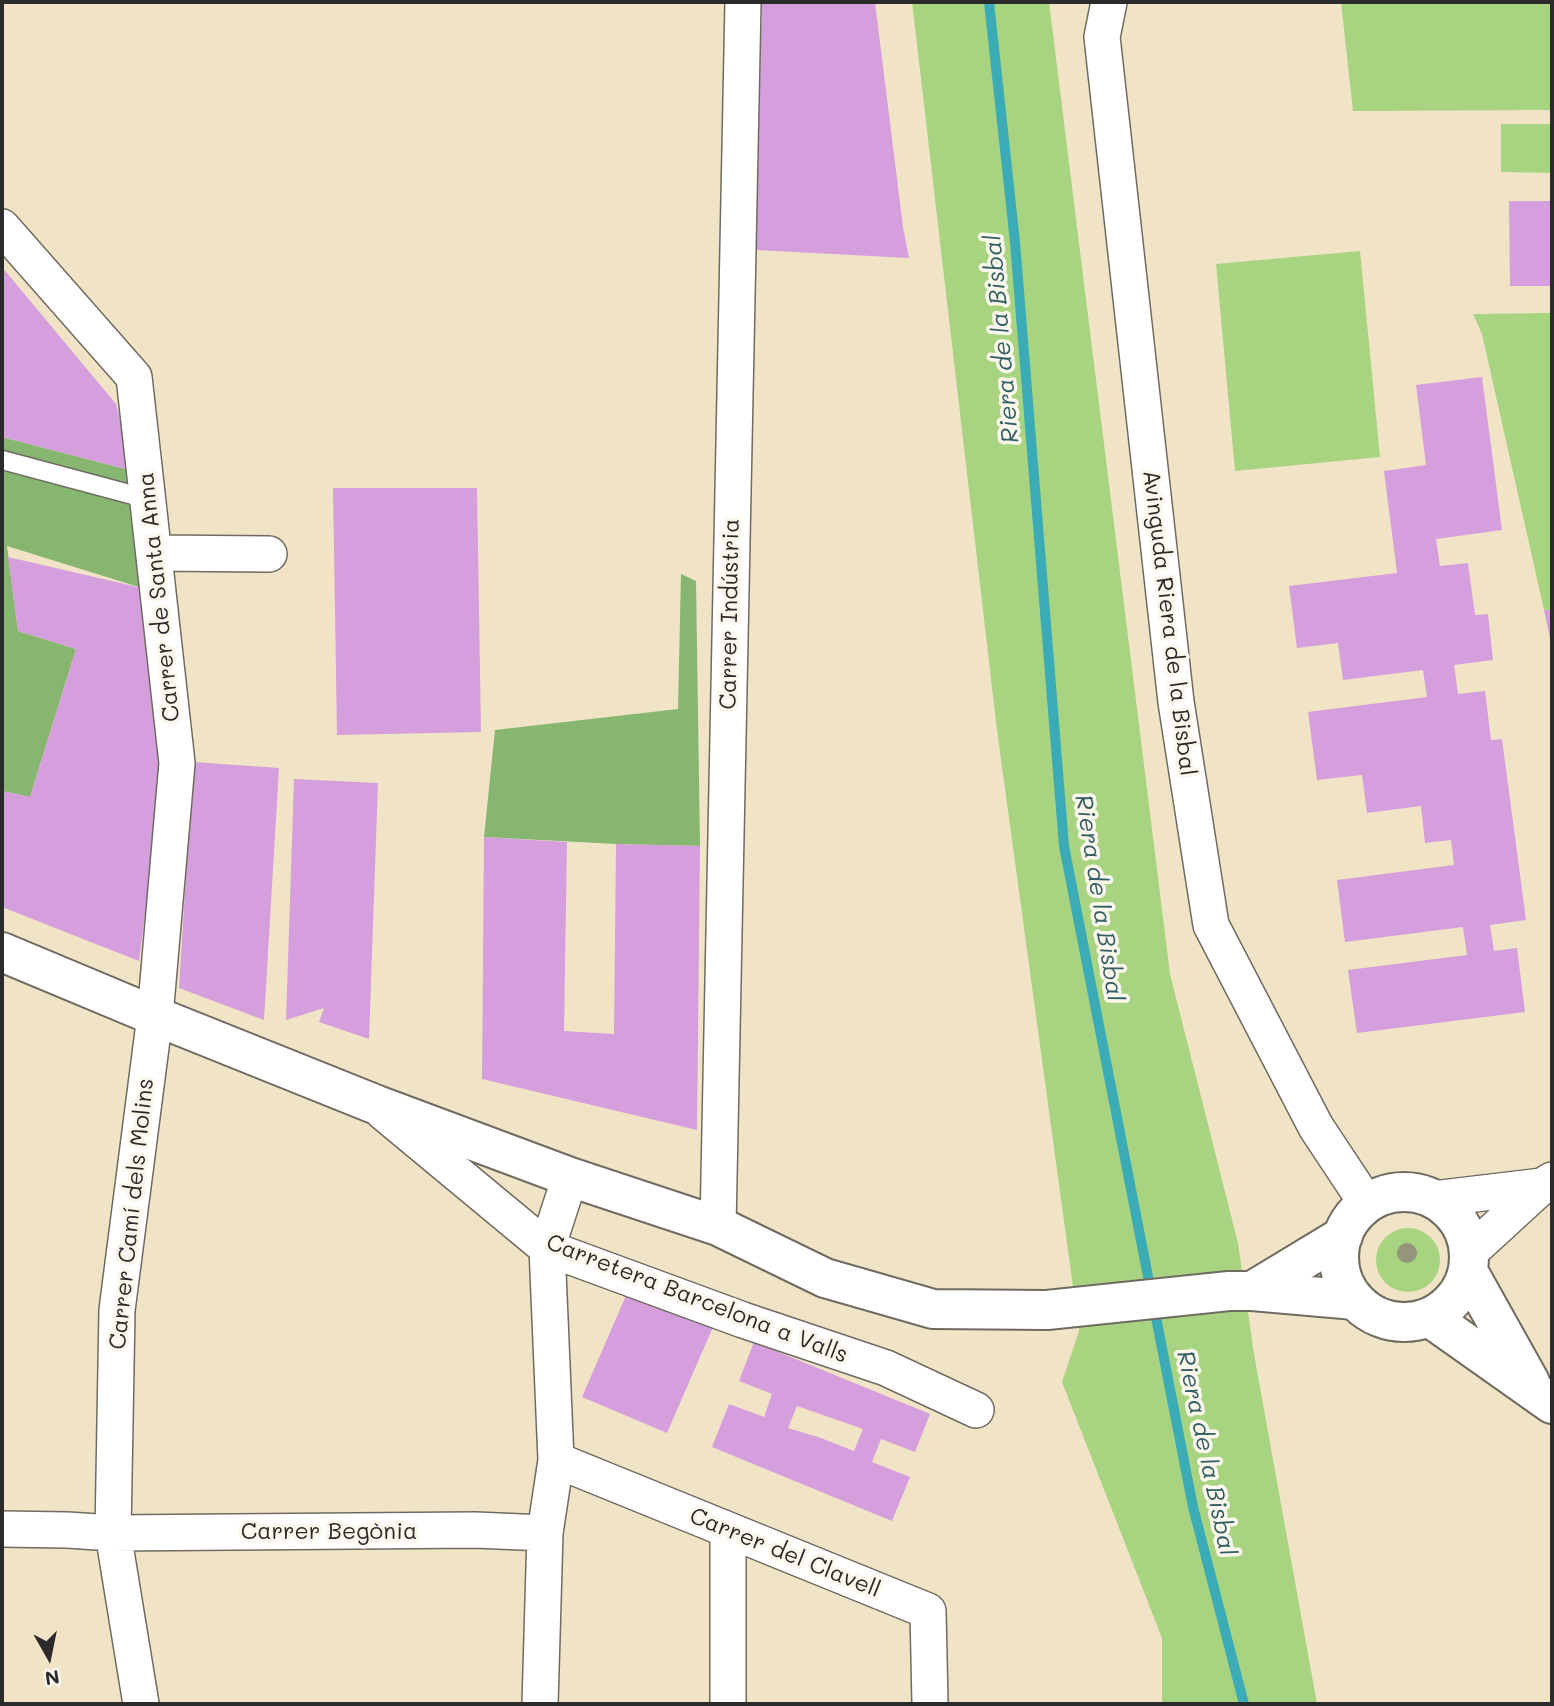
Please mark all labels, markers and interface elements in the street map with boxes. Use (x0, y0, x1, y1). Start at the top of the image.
water label: Riera de la Bisbal (979, 234, 1025, 444)
street label: Avinguda Riera de la Bisbal (1137, 469, 1201, 777)
street label: Carrer de Santa Anna (132, 471, 186, 723)
street label: Carrer Indústria (715, 518, 745, 710)
water label: Riera de la Bisbal (1068, 793, 1130, 1003)
street label: Carrer Camí dels Molins (104, 1077, 160, 1351)
street label: Carretera Barcelona a Valls (542, 1229, 852, 1369)
water label: Riera de la Bisbal (1170, 1348, 1242, 1558)
street label: Carrer del Clavell (686, 1502, 884, 1604)
street label: Carrer Begònia (241, 1518, 417, 1546)
north arrow (14, 1622, 84, 1692)
text: N (43, 1665, 61, 1692)

